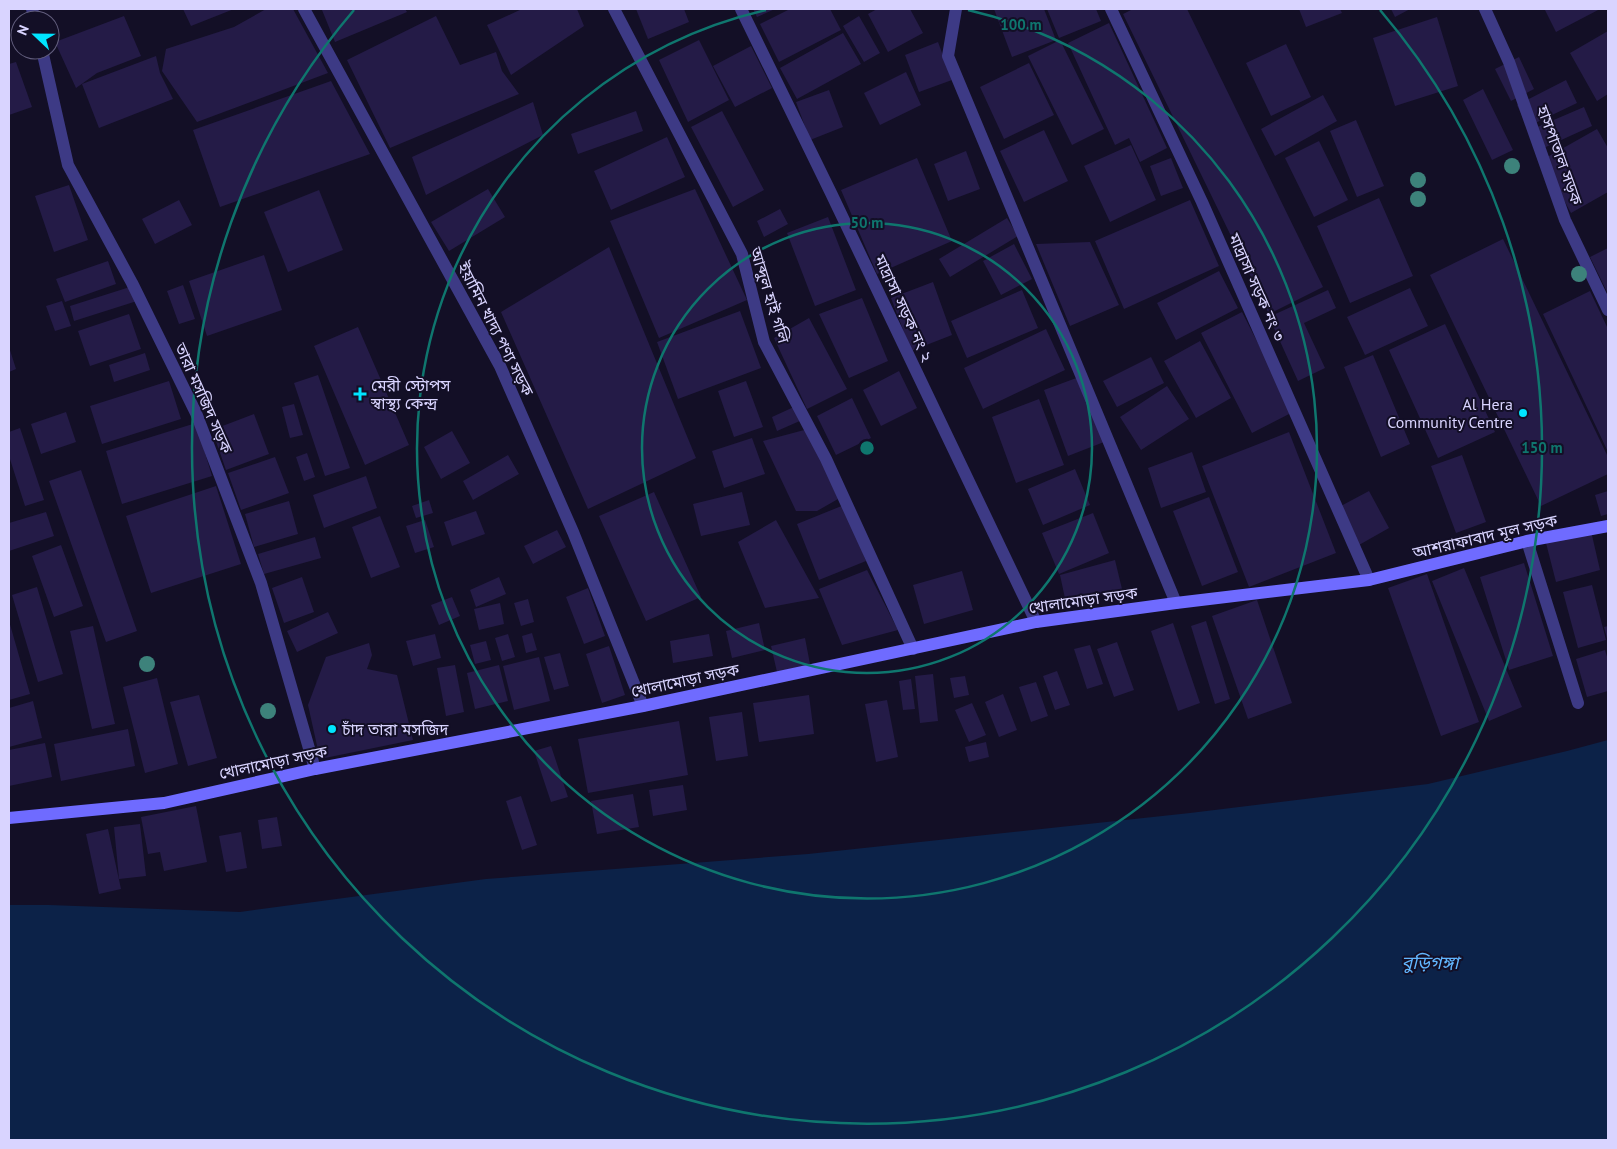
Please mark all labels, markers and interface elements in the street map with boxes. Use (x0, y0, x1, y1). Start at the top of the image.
north arrow (10, 10, 60, 60)
text: 100 m (1000, 15, 1042, 34)
text: N (13, 22, 33, 38)
street label: হাসপাতাল সড়ক (1532, 102, 1588, 208)
text: 50 m (851, 213, 883, 232)
street label: মাদ্রাসা সড়ক নং ৩ (1224, 229, 1290, 344)
street label: আব্দুল হাই গলি (746, 244, 794, 346)
street label: মাদ্রাসা সড়ক নং ২ (870, 250, 938, 365)
street label: ইয়ামিন খাদ্য পণ্য সড়ক (453, 258, 539, 400)
street label: তারা মসজিদ সড়ক (170, 339, 238, 457)
place label: মেরী স্টোপস স্বাস্থ্য কেন্দ্র (370, 375, 452, 413)
marker: মেরী স্টোপস স্বাস্থ্য কেন্দ্র (353, 387, 367, 401)
place label: Al Hera Community Centre (1387, 394, 1513, 432)
marker: Al Hera Community Centre (1517, 407, 1529, 419)
text: 150 m (1521, 438, 1563, 457)
centre of rings (858, 439, 876, 457)
street label: আশরাফাবাদ মূল সড়ক (1410, 509, 1560, 563)
street label: খোলামোড়া সড়ক (1027, 582, 1140, 618)
street label: খোলামোড়া সড়ক (629, 659, 742, 701)
place label: চাঁদ তারা মসজিদ (341, 719, 449, 739)
marker: চাঁদ তারা মসজিদ (326, 723, 338, 735)
street label: খোলামোড়া সড়ক (217, 741, 330, 783)
water label: বুড়িগঙ্গা (1401, 951, 1462, 974)

